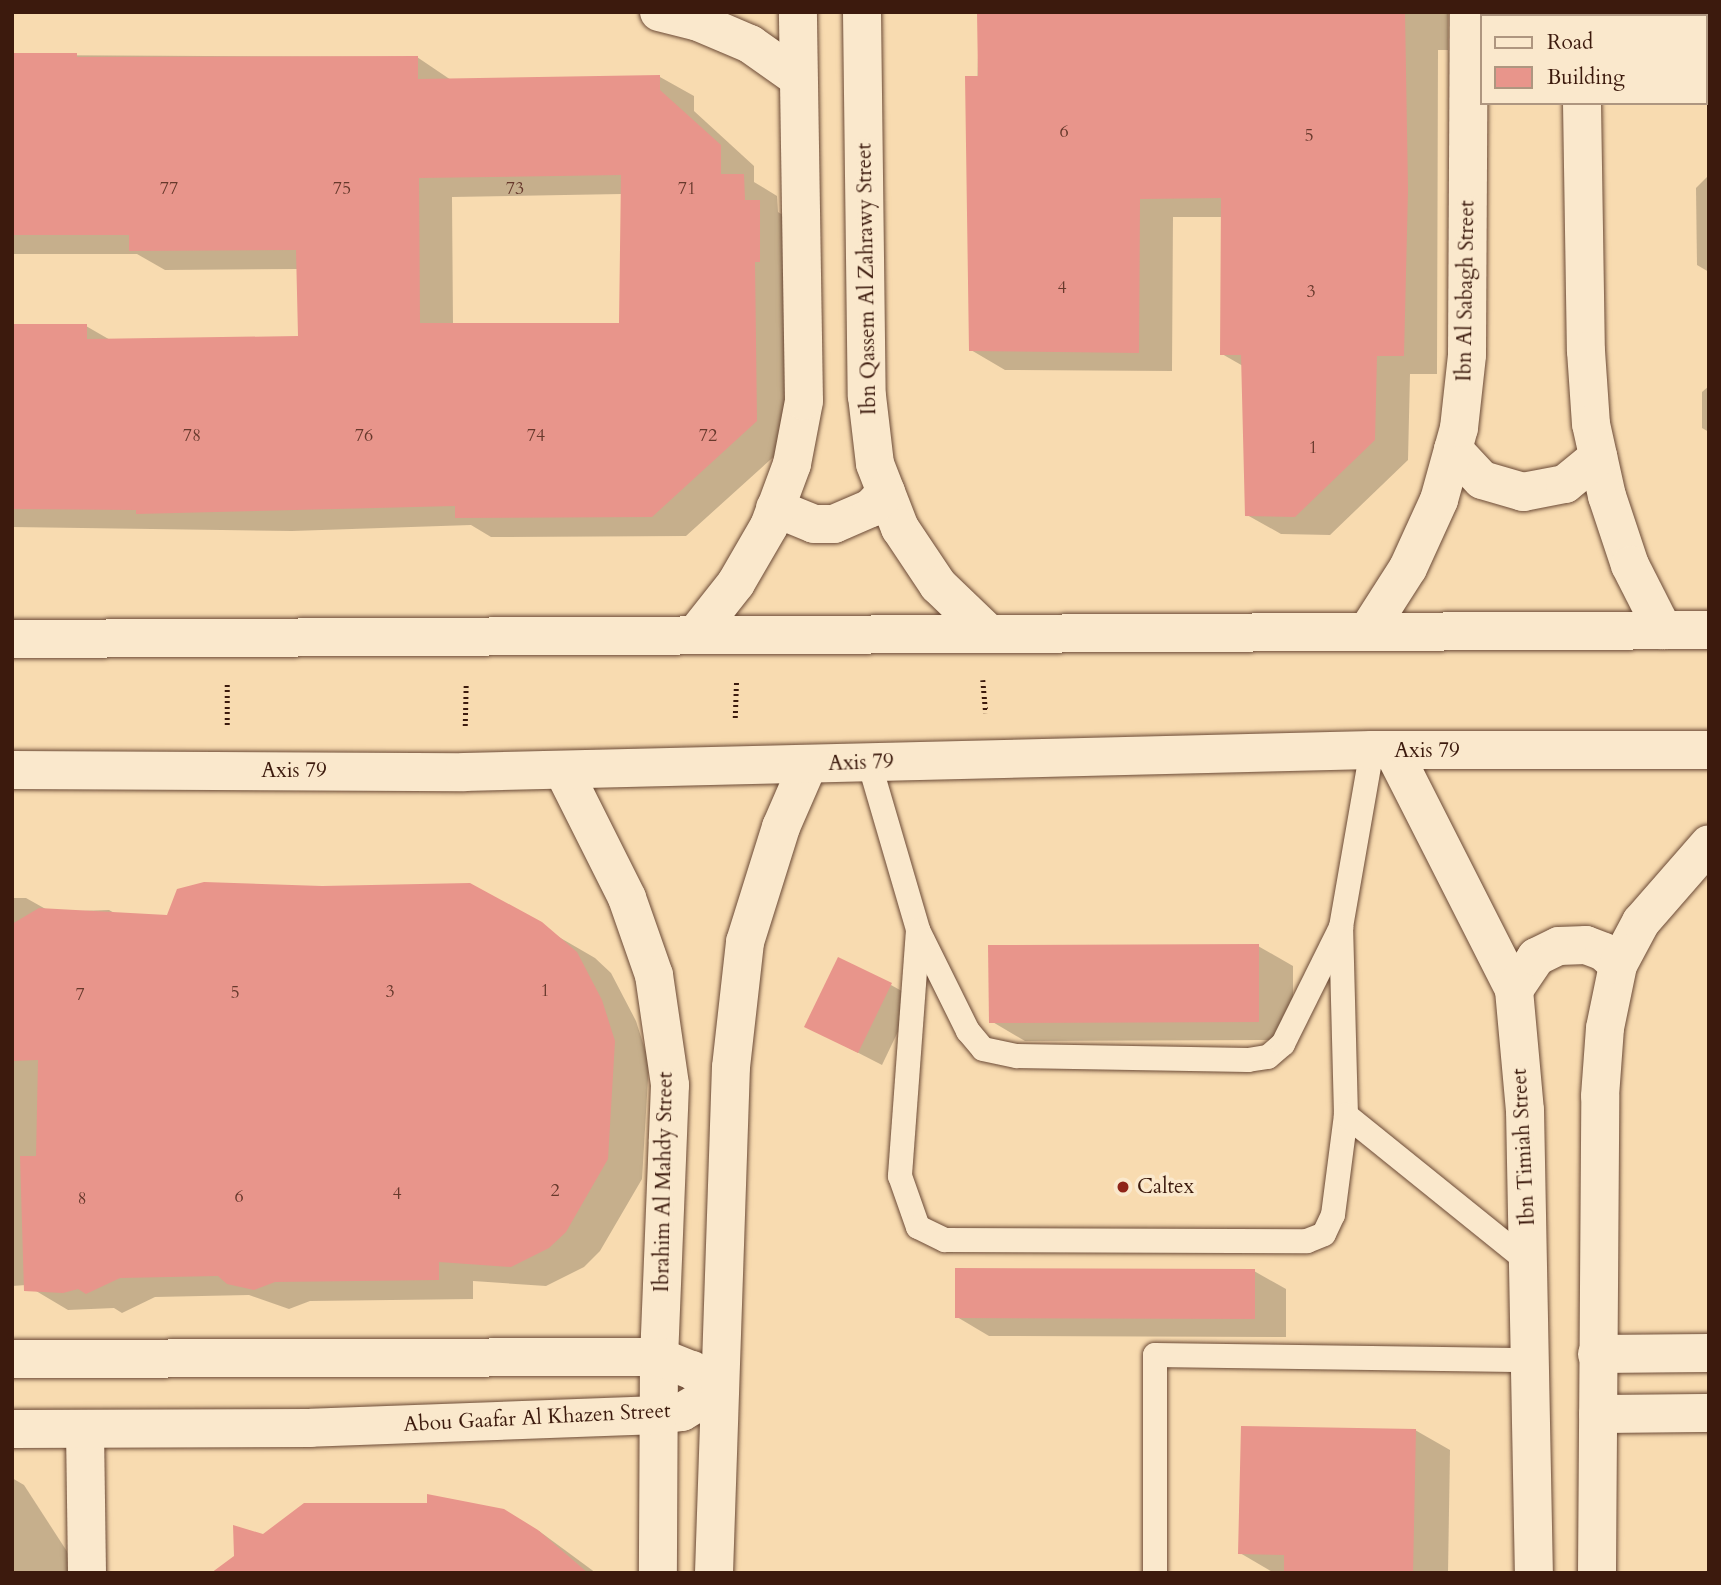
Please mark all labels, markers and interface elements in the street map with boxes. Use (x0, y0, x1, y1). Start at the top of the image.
legend (1480, 14, 1707, 105)
text: Road (1547, 28, 1593, 57)
text: Building (1547, 63, 1625, 92)
house number: 6 (1059, 121, 1069, 143)
house number: 5 (1304, 125, 1314, 147)
street label: Ibn Qassem Al Zahrawy Street (852, 143, 882, 415)
house number: 77 (160, 178, 178, 200)
house number: 75 (333, 178, 351, 200)
house number: 73 (506, 178, 524, 200)
house number: 71 (678, 178, 696, 200)
street label: Ibn Al Sabagh Street (1452, 200, 1480, 382)
house number: 4 (1057, 277, 1067, 299)
house number: 3 (1306, 281, 1316, 303)
house number: 78 (183, 425, 201, 447)
house number: 76 (355, 425, 373, 447)
house number: 74 (527, 425, 545, 447)
house number: 72 (699, 425, 717, 447)
house number: 1 (1308, 437, 1318, 459)
street label: Axis 79 (1394, 738, 1460, 764)
street label: Axis 79 (828, 749, 894, 777)
street label: Axis 79 (261, 758, 327, 784)
house number: 1 (540, 980, 550, 1002)
house number: 3 (385, 981, 395, 1003)
house number: 5 (230, 982, 240, 1004)
house number: 7 (75, 984, 85, 1006)
street label: Ibn Timiah Street (1507, 1068, 1541, 1226)
street label: Ibrahim Al Mahdy Street (649, 1071, 679, 1293)
place label: Caltex (1137, 1174, 1194, 1200)
marker: Caltex (1115, 1179, 1131, 1195)
house number: 2 (550, 1180, 560, 1202)
house number: 4 (392, 1183, 402, 1205)
house number: 6 (234, 1186, 244, 1208)
house number: 8 (77, 1188, 87, 1210)
street label: Abou Gaafar Al Khazen Street (403, 1398, 671, 1438)

